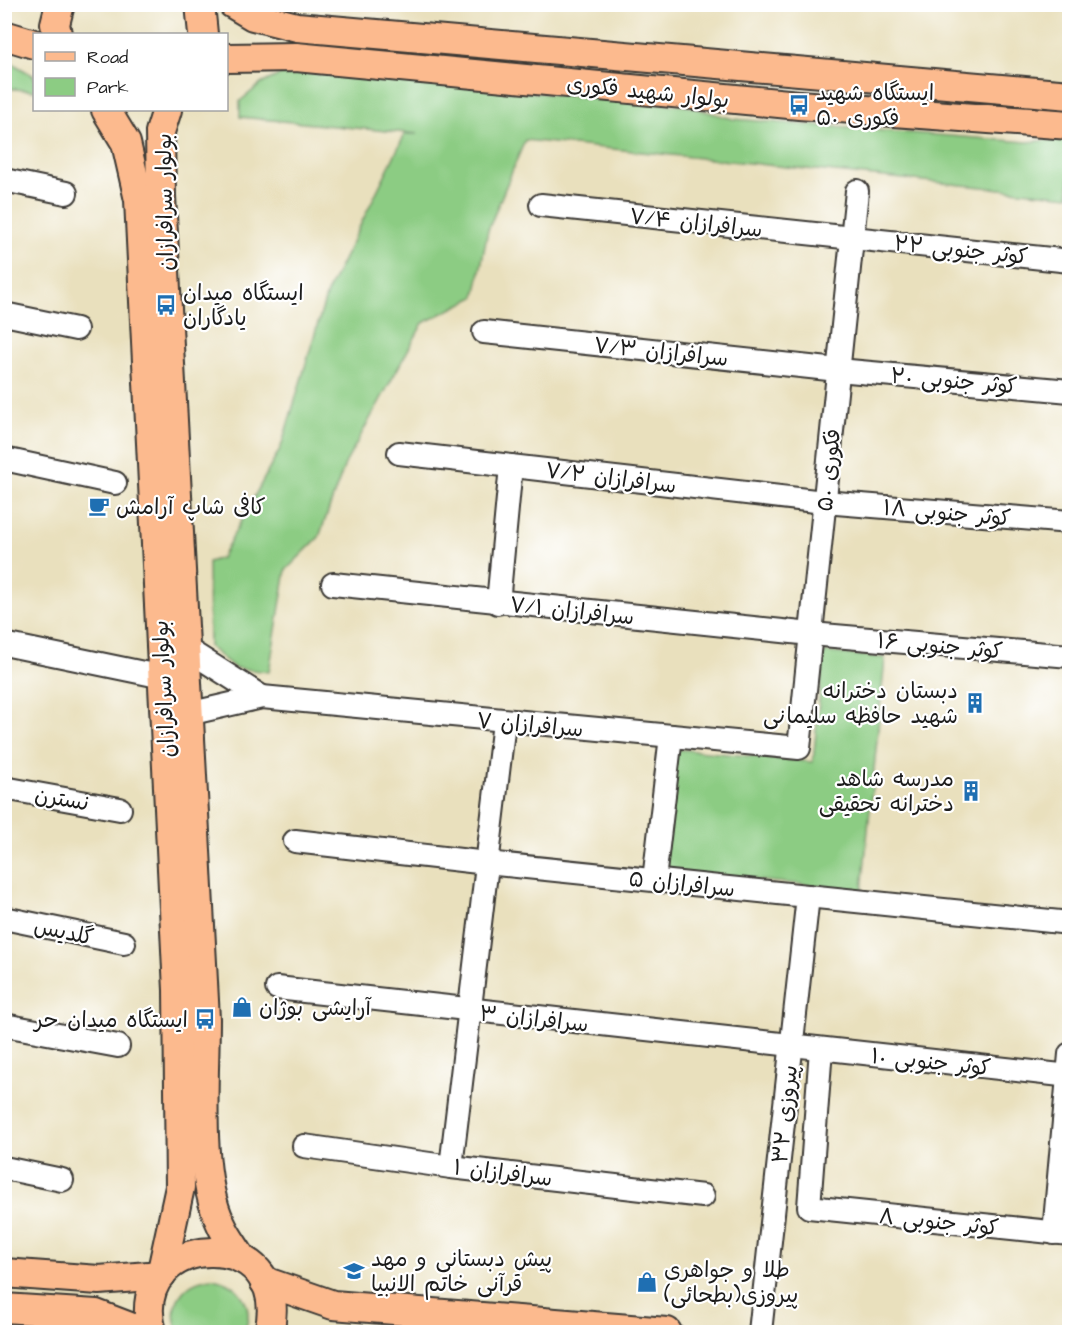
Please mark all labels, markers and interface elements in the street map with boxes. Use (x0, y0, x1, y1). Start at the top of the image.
legend (33, 33, 228, 111)
text: Road (87, 45, 128, 70)
street label: بولوار شهید فکوری (565, 69, 731, 116)
text: Park (87, 75, 129, 100)
place label: ایستگاه شهید فکوری ۵۰ (816, 78, 934, 134)
bus stop icon: ایستگاه شهید فکوری ۵۰ (787, 93, 811, 117)
street label: بولوار سرافرازان (149, 133, 182, 271)
street label: سرافرازان ۷/۴ (628, 201, 764, 246)
street label: کوثر جنوبی ۲۲ (892, 228, 1029, 273)
place label: ایستگاه میدان یادگاران (183, 278, 304, 334)
bus stop icon: ایستگاه میدان یادگاران (154, 293, 178, 317)
street label: سرافرازان ۷/۳ (592, 330, 730, 375)
street label: کوثر جنوبی ۲۰ (889, 361, 1018, 402)
street label: فکوری ۵۰ (810, 427, 849, 513)
street label: سرافرازان ۷/۲ (543, 455, 678, 502)
place label: کافی شاپ آرامش (116, 492, 266, 523)
street label: کوثر جنوبی ۱۸ (882, 492, 1012, 535)
cafe icon: کافی شاپ آرامش (87, 494, 111, 518)
street label: سرافرازان ۷/۱ (508, 590, 636, 633)
street label: بولوار سرافرازان (145, 619, 184, 758)
street label: کوثر جنوبی ۱۶ (876, 626, 1004, 667)
place label: دبستان دخترانه شهید حافظه سلیمانی (763, 676, 958, 732)
building icon: دبستان دخترانه شهید حافظه سلیمانی (963, 691, 987, 715)
street label: سرافرازان ۷ (475, 705, 585, 746)
place label: مدرسه شاهد دخترانه تحقیقی (819, 764, 954, 820)
street label: نسترن (32, 779, 91, 819)
building icon: مدرسه شاهد دخترانه تحقیقی (959, 779, 983, 803)
street label: سرافرازان ۵ (627, 863, 737, 905)
street label: گلدیس (31, 911, 96, 954)
place label: آرایشی بوژان (259, 993, 373, 1024)
shop icon: آرایشی بوژان (230, 995, 254, 1019)
street label: سرافرازان ۳ (478, 998, 590, 1041)
place label: ایستگاه میدان حر (32, 1005, 188, 1036)
bus stop icon: ایستگاه میدان حر (193, 1007, 217, 1031)
street label: کوثر جنوبی ۱۰ (870, 1041, 992, 1084)
street label: پیروزی ۳۲ (765, 1063, 806, 1165)
street label: سرافرازان ۱ (452, 1152, 554, 1195)
street label: کوثر جنوبی ۸ (877, 1201, 1000, 1244)
place label: پیش دبستانی و مهد قرآنی خاتم الانبیا (371, 1244, 552, 1300)
place label: طلا و جواهری پیروزی(بطحائی) (664, 1255, 798, 1311)
school or university icon: پیش دبستانی و مهد قرآنی خاتم الانبیا (342, 1259, 366, 1283)
shop icon: طلا و جواهری پیروزی(بطحائی) (635, 1270, 659, 1294)

